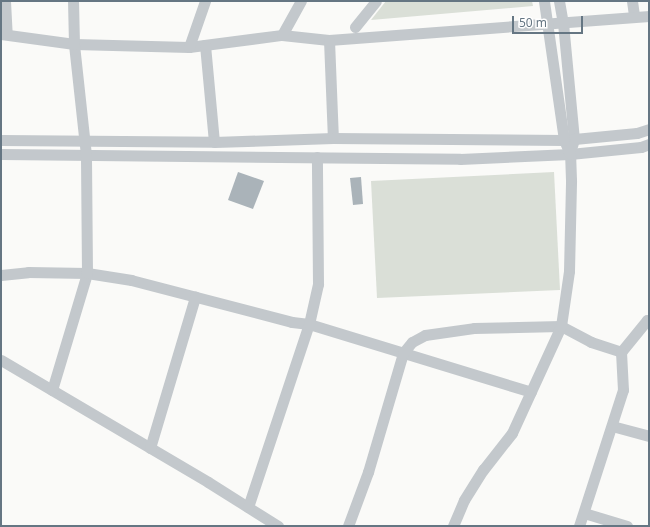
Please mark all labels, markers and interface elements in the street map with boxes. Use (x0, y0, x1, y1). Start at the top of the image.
scale bar (514, 8, 585, 34)
text: 50 m (519, 14, 547, 31)

